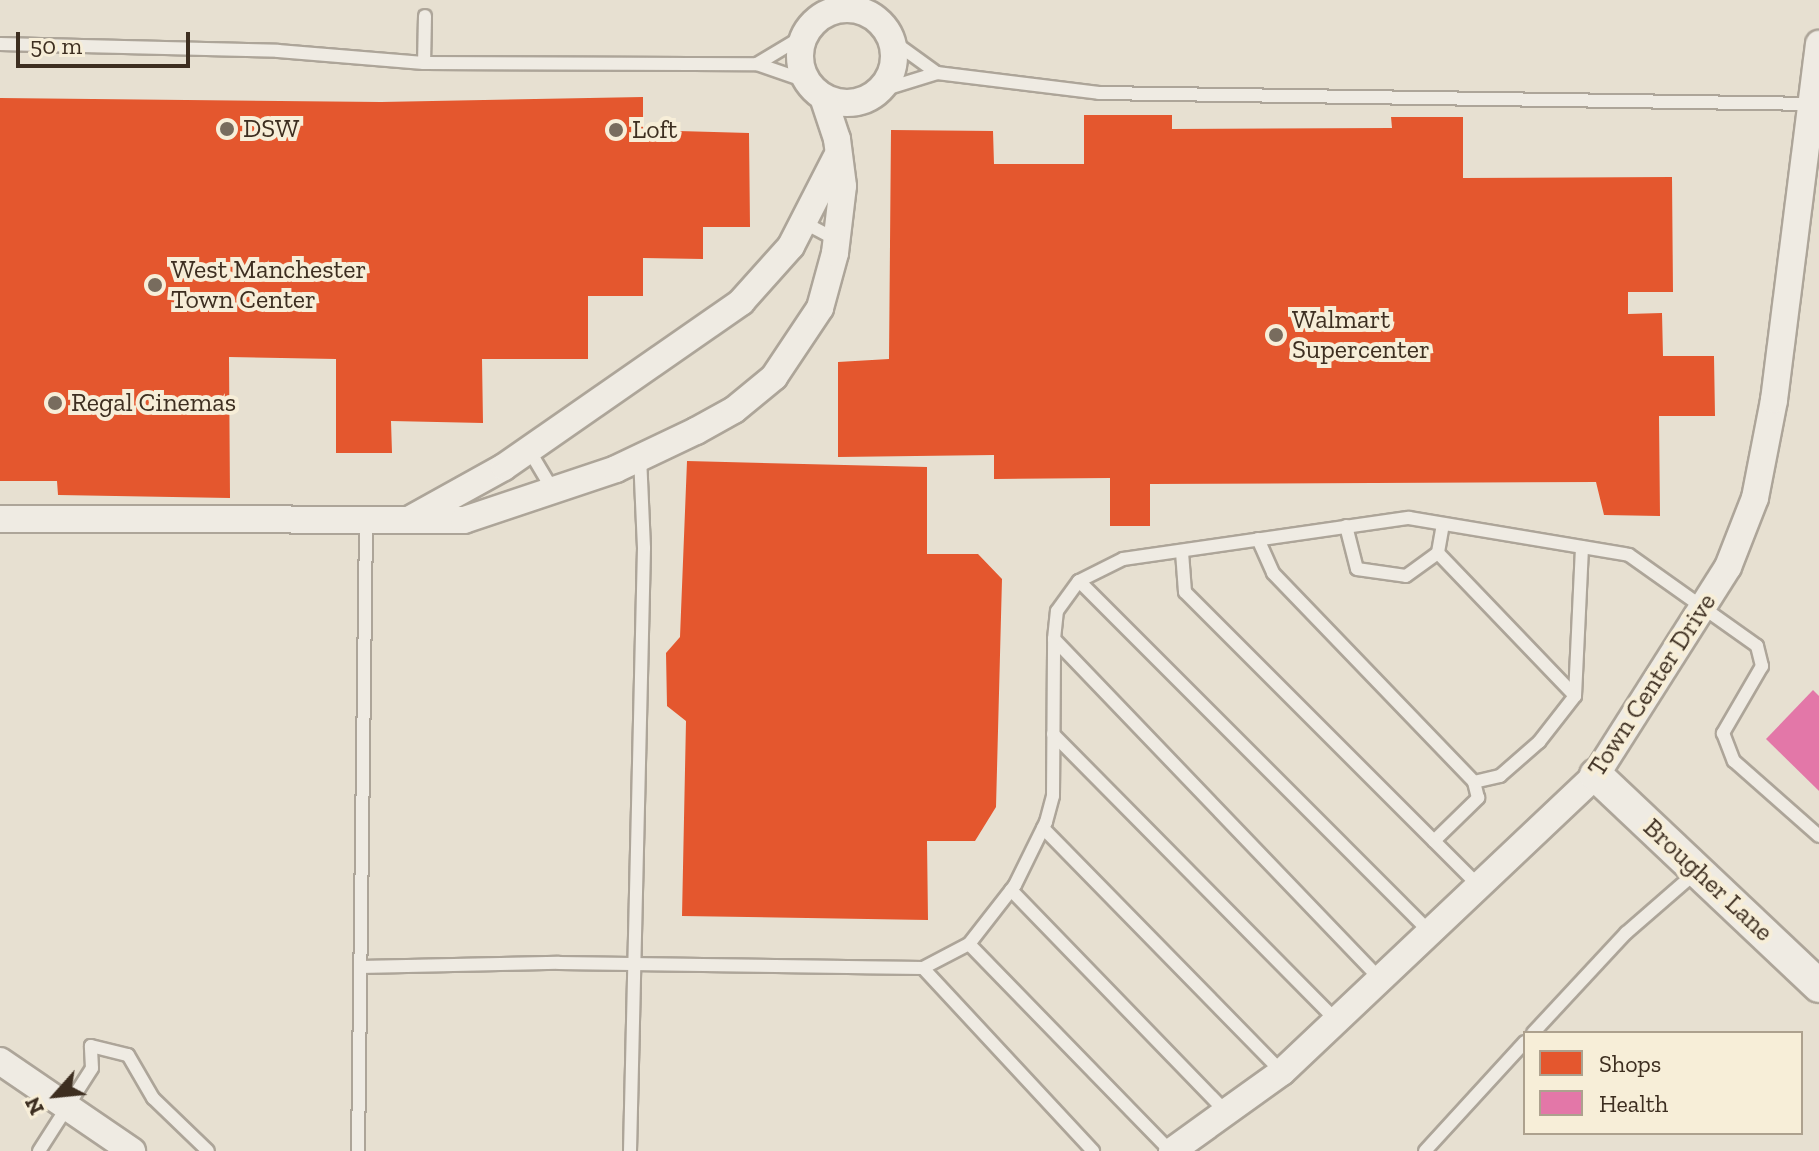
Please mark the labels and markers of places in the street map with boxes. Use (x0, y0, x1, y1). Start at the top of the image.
place label: DSW (243, 113, 299, 145)
place label: Loft (632, 114, 677, 146)
marker: DSW (218, 120, 236, 138)
marker: Loft (607, 121, 625, 139)
place label: West Manchester Town Center (171, 254, 366, 316)
marker: West Manchester Town Center (146, 276, 164, 294)
place label: Walmart Supercenter (1292, 304, 1430, 366)
marker: Walmart Supercenter (1267, 326, 1285, 344)
place label: Regal Cinemas (71, 387, 236, 419)
marker: Regal Cinemas (46, 394, 64, 412)

